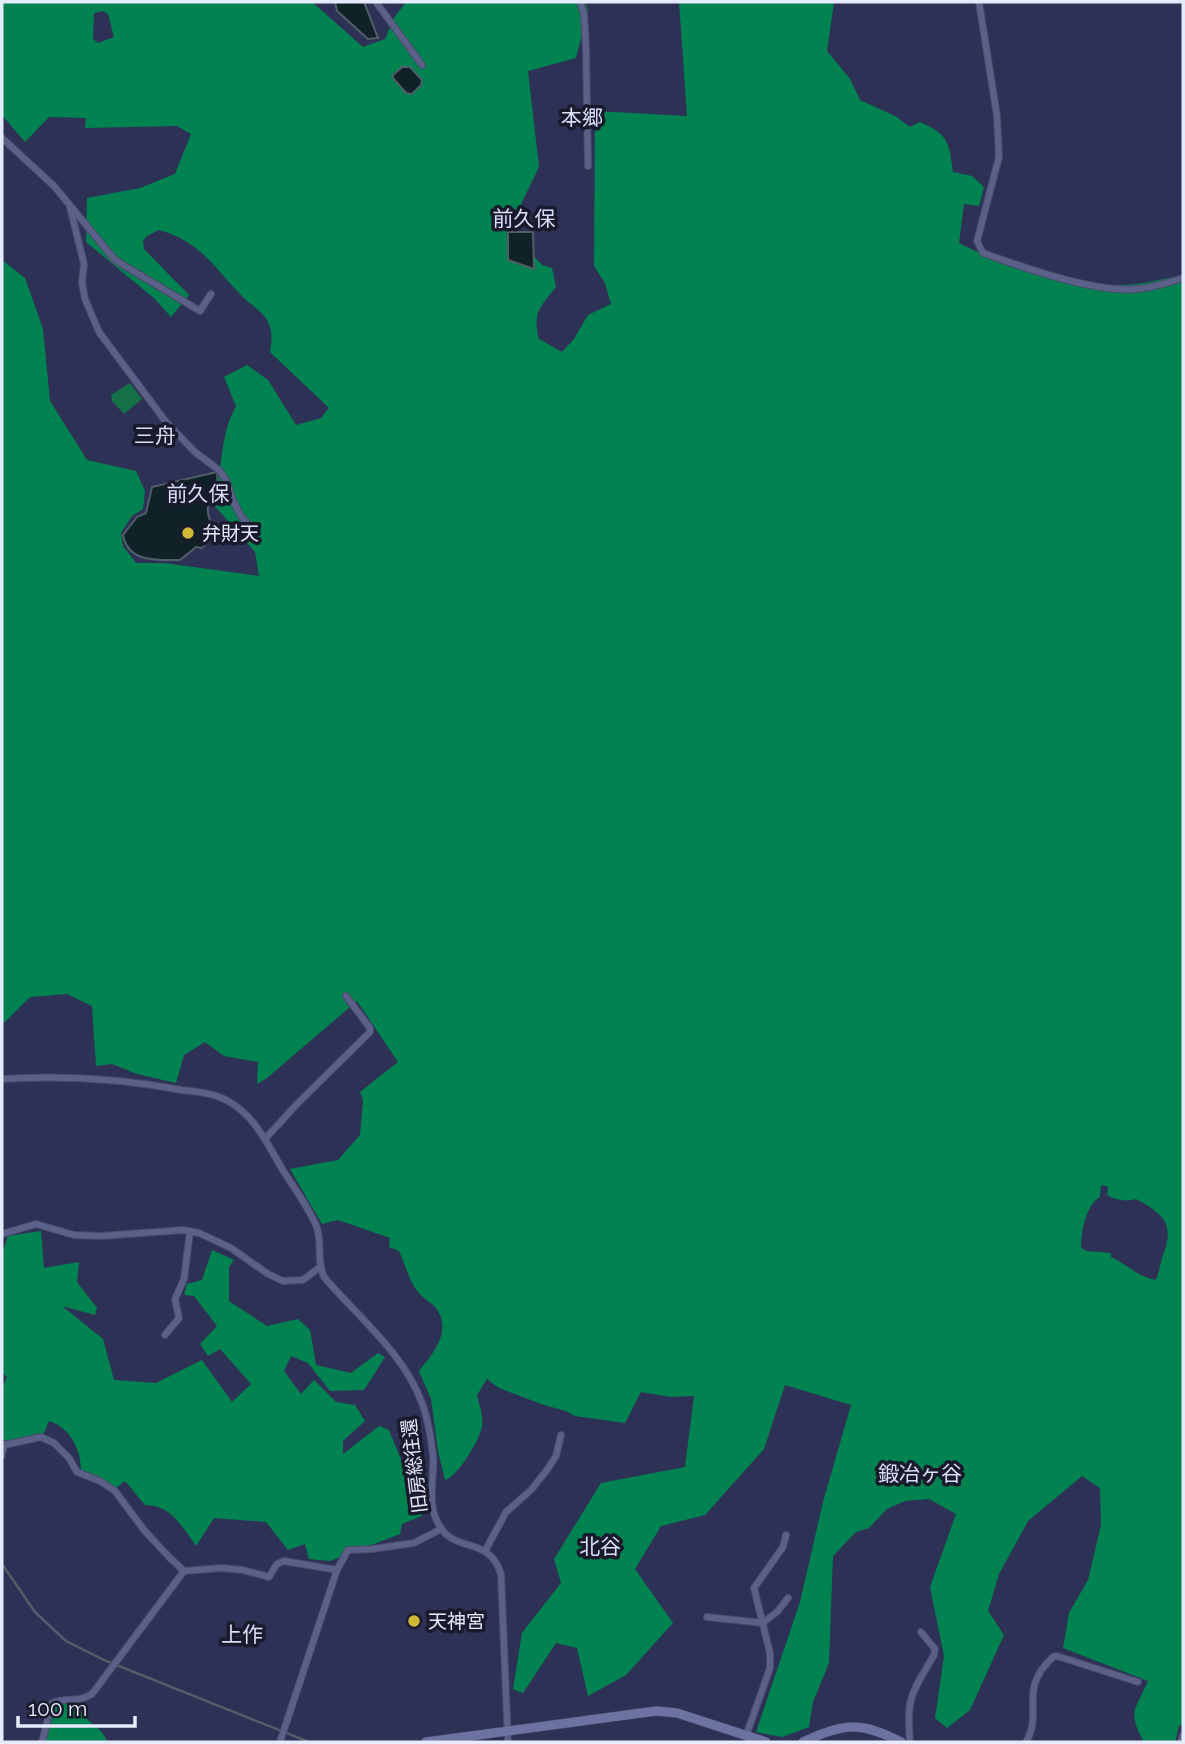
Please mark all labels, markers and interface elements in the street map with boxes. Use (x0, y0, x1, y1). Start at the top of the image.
district label: 本郷 (561, 105, 603, 130)
district label: 前久保 (493, 206, 556, 231)
district label: 三舟 (134, 423, 176, 448)
district label: 前久保 (167, 481, 230, 506)
place label: 弁財天 (202, 522, 259, 544)
marker: 弁財天 (180, 525, 196, 541)
street label: 旧房総往還 (397, 1418, 431, 1514)
district label: 鍛冶ヶ谷 (878, 1461, 962, 1486)
district label: 北谷 (579, 1534, 621, 1559)
place label: 天神宮 (428, 1610, 485, 1632)
marker: 天神宮 (406, 1613, 422, 1629)
district label: 上作 (221, 1622, 263, 1647)
scale bar (18, 1684, 135, 1728)
text: 100 m (28, 1696, 87, 1721)

